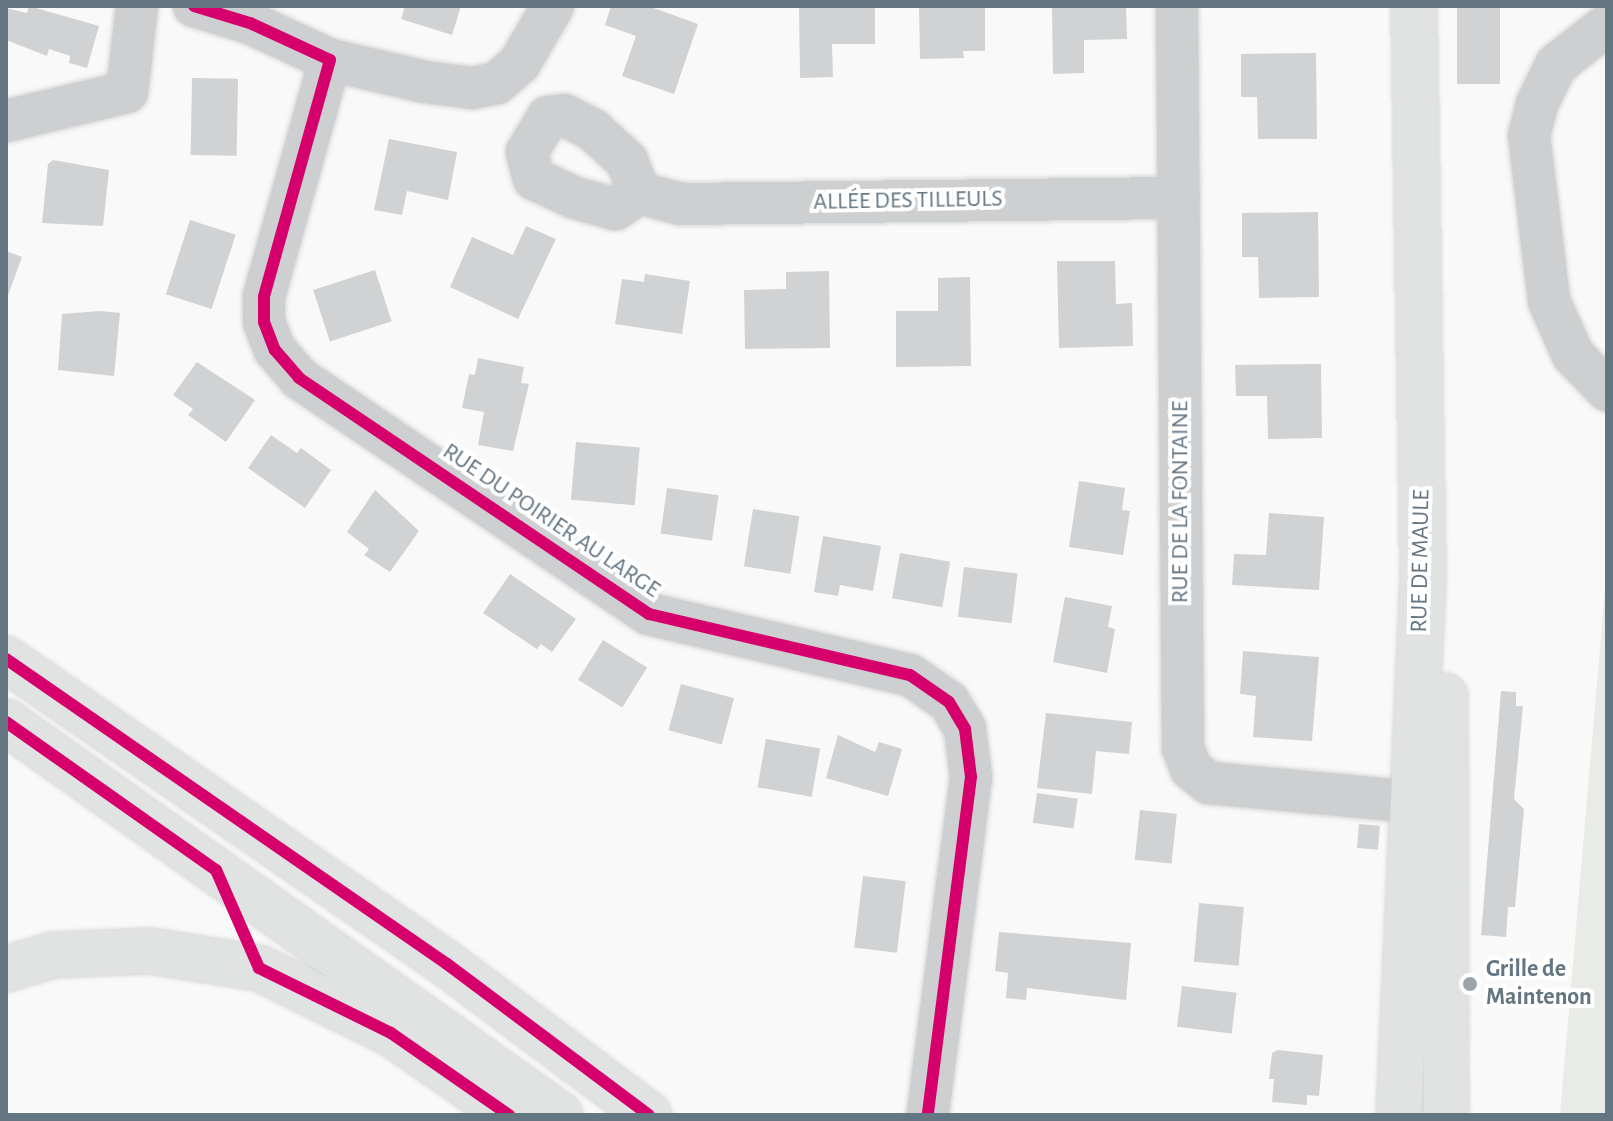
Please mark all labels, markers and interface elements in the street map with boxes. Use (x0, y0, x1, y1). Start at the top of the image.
street label: ALLÉE DES TILLEULS (813, 185, 1003, 217)
street label: RUE DE LA FONTAINE (1167, 401, 1195, 603)
street label: RUE DU POIRIER AU LARGE (437, 437, 665, 605)
street label: RUE DE MAULE (1405, 489, 1437, 633)
place label: Grille de Maintenon (1486, 956, 1592, 1012)
marker: Grille de Maintenon (1461, 975, 1479, 993)

